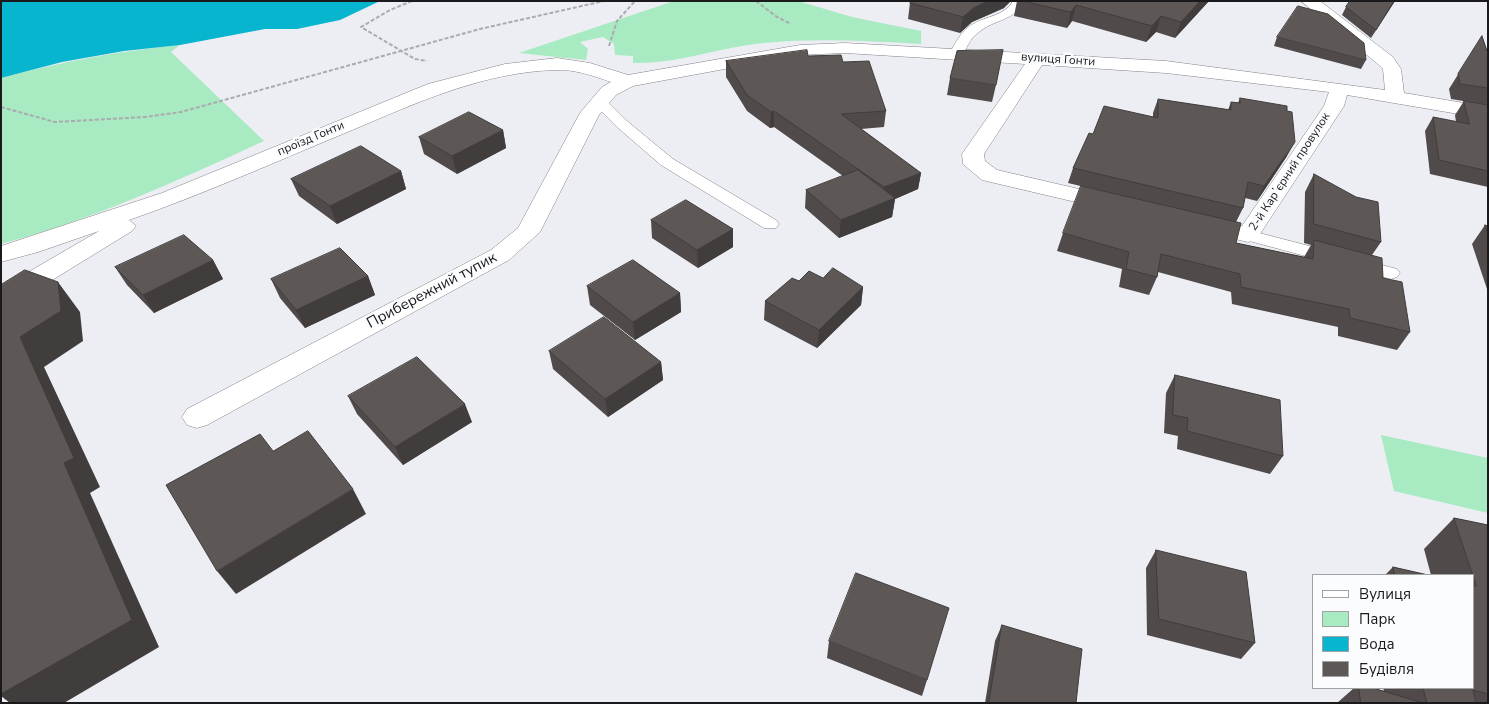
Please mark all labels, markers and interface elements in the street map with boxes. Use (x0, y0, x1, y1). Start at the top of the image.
street label: вулиця Гонти (1020, 50, 1096, 70)
street label: 2-й Карʼєрний провулок (1246, 110, 1334, 234)
street label: проїзд Гонти (275, 118, 347, 160)
street label: Прибережний тупик (364, 249, 500, 333)
legend (1312, 574, 1474, 689)
text: Вулиця (1359, 584, 1411, 604)
text: Парк (1359, 609, 1395, 629)
text: Вода (1359, 634, 1395, 654)
text: Будівля (1359, 659, 1414, 679)

